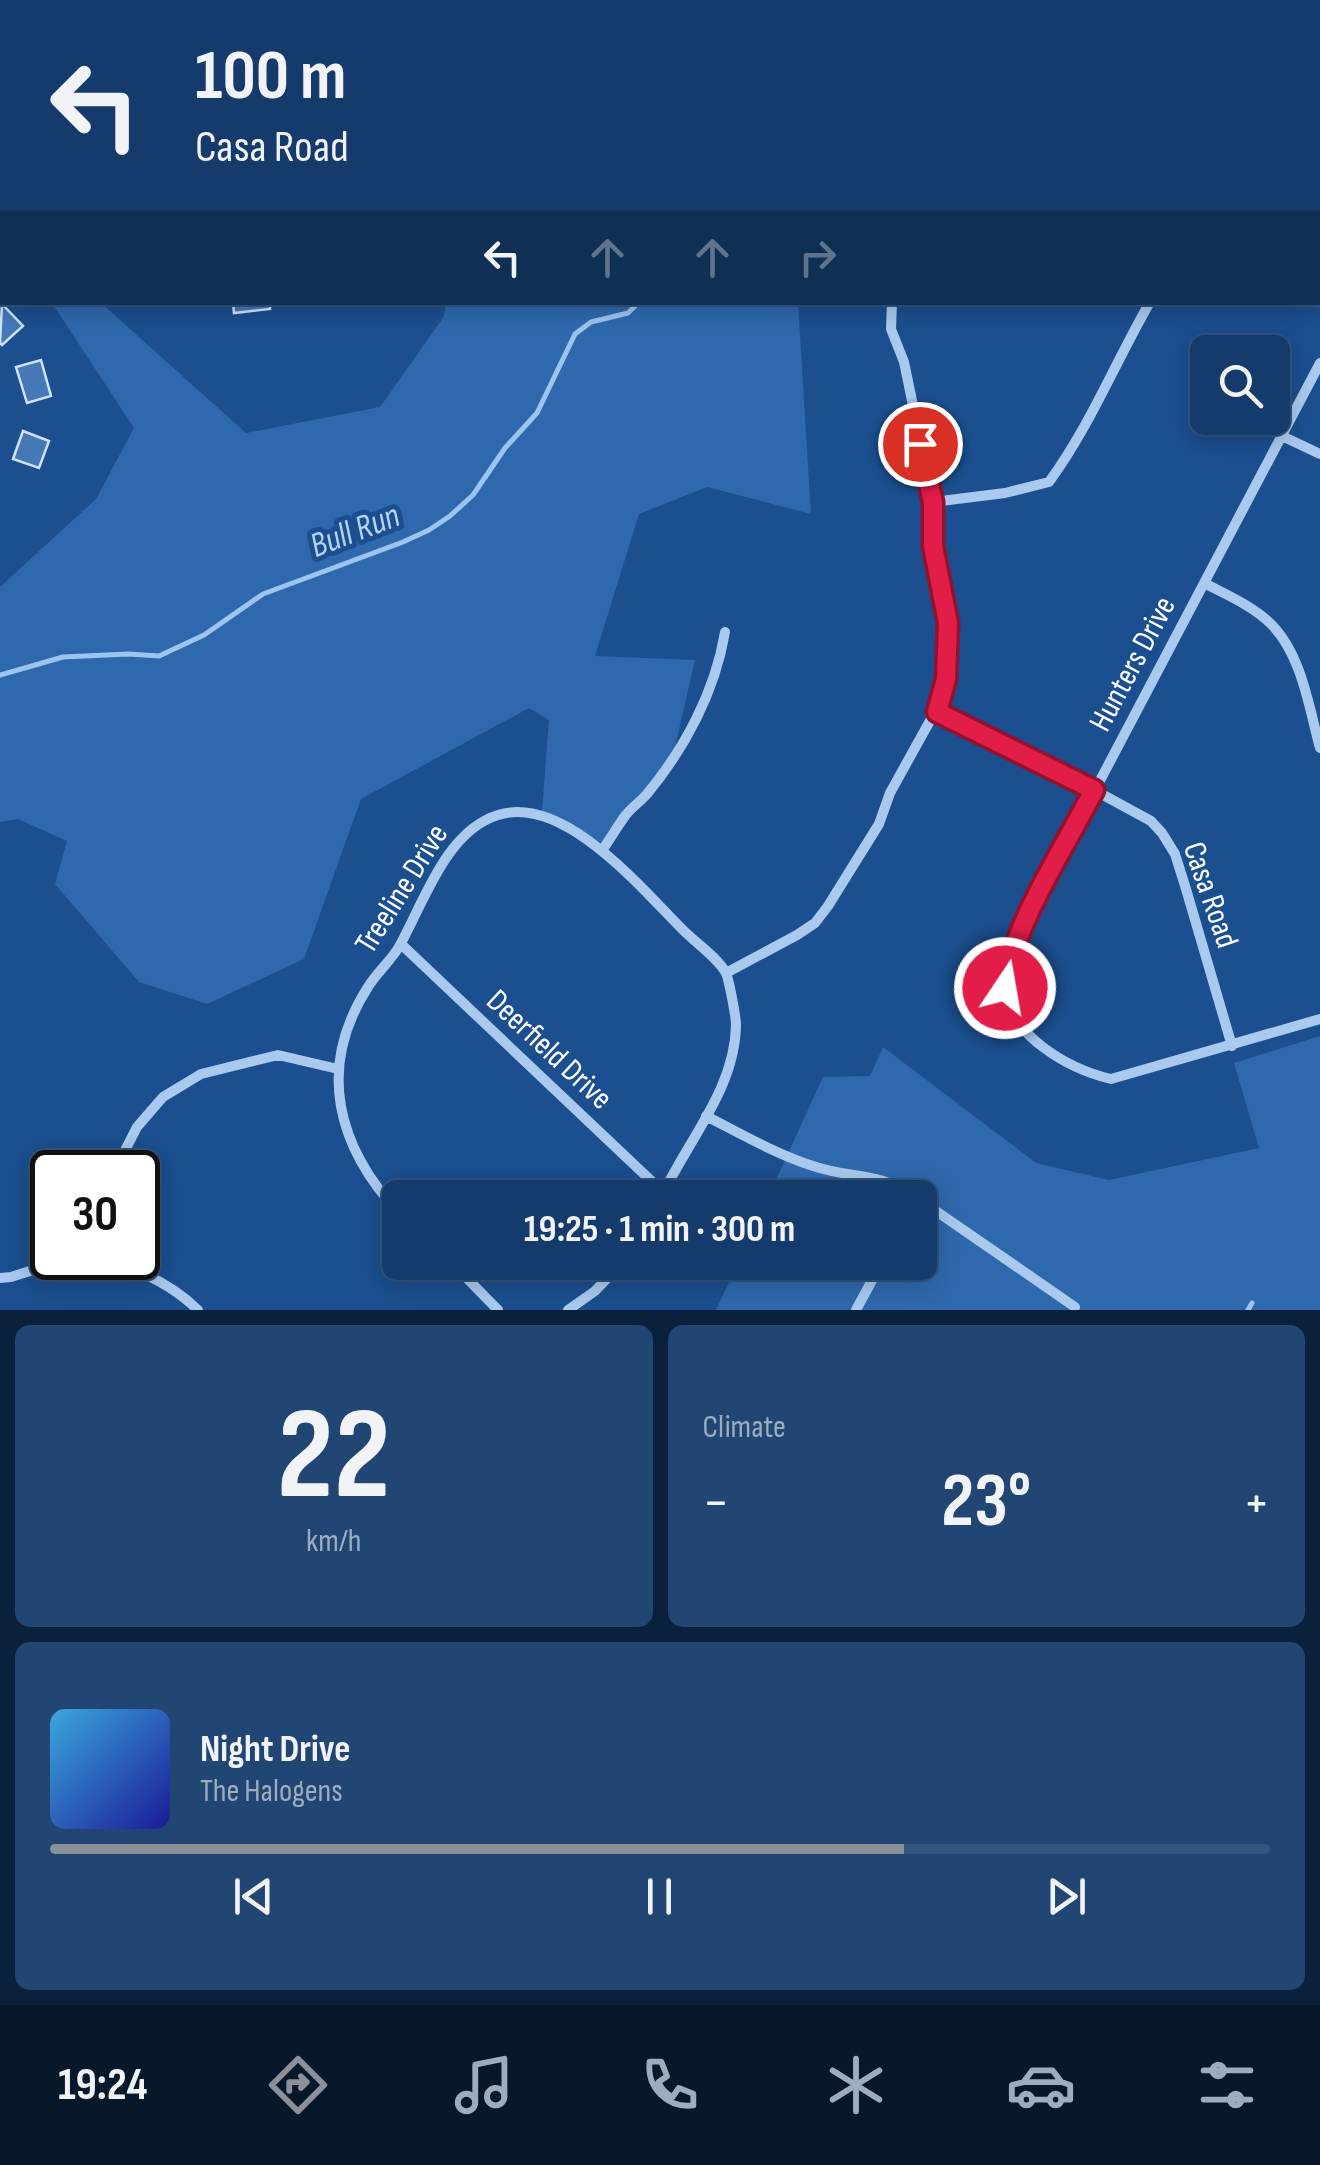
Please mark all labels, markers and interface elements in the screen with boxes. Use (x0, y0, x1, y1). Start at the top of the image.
text: 100 m (195, 35, 346, 119)
icon: left (30, 40, 160, 170)
text: Casa Road (195, 120, 349, 175)
icon: left (475, 230, 530, 285)
icon: ahead (580, 230, 635, 285)
icon: ahead (685, 230, 740, 285)
icon: right (790, 230, 845, 285)
map controls (1190, 335, 1290, 435)
button: search (1190, 335, 1290, 435)
pin (878, 402, 963, 487)
icon: arrive (893, 417, 948, 472)
water label: Bull Run (304, 494, 406, 568)
street label: Hunters Drive (1081, 590, 1185, 738)
street label: Treeline Drive (347, 817, 457, 961)
street label: Casa Road (1174, 837, 1246, 953)
position arrow (953, 936, 1057, 1040)
street label: Deerfield Drive (478, 982, 620, 1118)
speed limit sign: 30 (30, 1150, 160, 1280)
text: 19:25 · 1 min · 300 m (524, 1207, 795, 1252)
text: 22 (277, 1379, 391, 1535)
text: Climate (703, 1408, 786, 1447)
text: 23° (941, 1457, 1031, 1548)
text: − (703, 1470, 729, 1537)
text: + (1243, 1470, 1270, 1537)
text: km/h (306, 1522, 361, 1561)
text: Night Drive (200, 1727, 351, 1772)
text: The Halogens (200, 1772, 343, 1811)
icon: previous (226, 1869, 281, 1924)
icon: pause (632, 1869, 687, 1924)
icon: next (1039, 1869, 1094, 1924)
icon: directions (263, 2050, 333, 2120)
icon: music (449, 2050, 519, 2120)
icon: phone (635, 2050, 705, 2120)
icon: climate (821, 2050, 891, 2120)
icon: car (1006, 2050, 1076, 2120)
icon: filters (1192, 2050, 1262, 2120)
text: 19:24 (58, 2058, 147, 2113)

